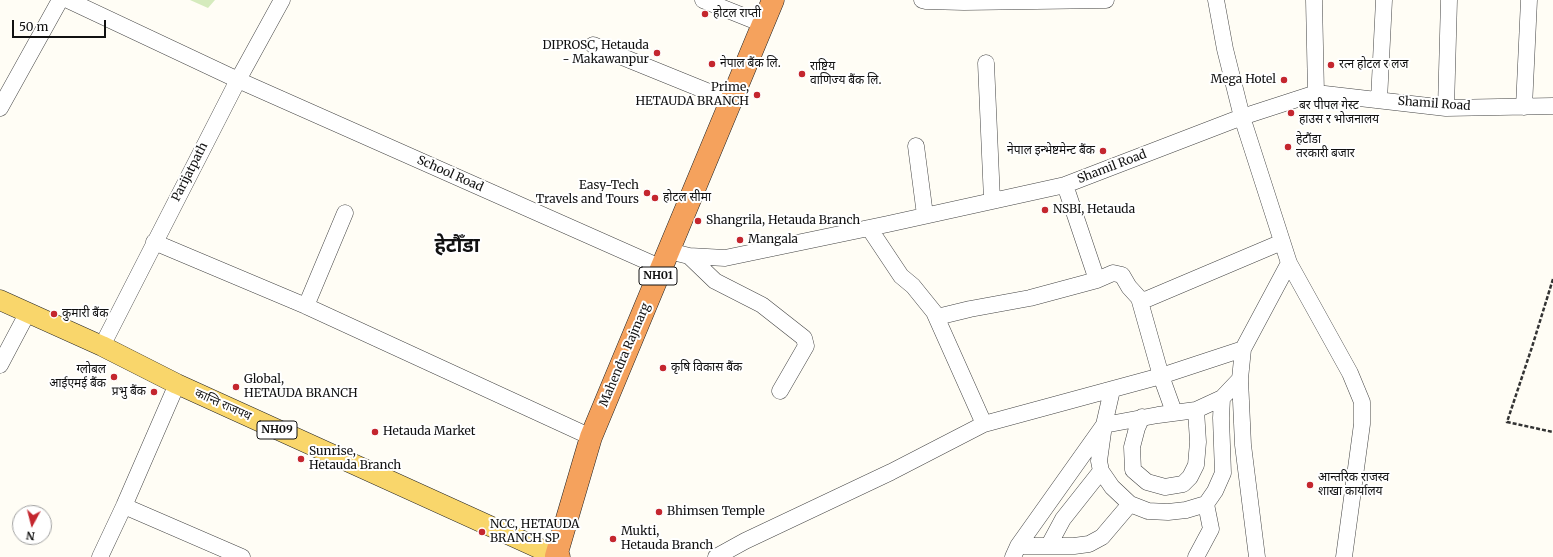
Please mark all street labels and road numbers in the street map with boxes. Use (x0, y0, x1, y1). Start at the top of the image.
street label: Shamil Road (1397, 94, 1471, 114)
street label: Parijatpath (169, 140, 211, 204)
street label: Shamil Road (1075, 147, 1149, 187)
street label: School Road (415, 153, 485, 195)
road number: NH01 (639, 267, 677, 285)
street label: Mahendra Rajmarg (597, 301, 653, 409)
street label: कान्ति राजपथ (193, 386, 253, 424)
road number: NH09 (257, 421, 297, 439)

